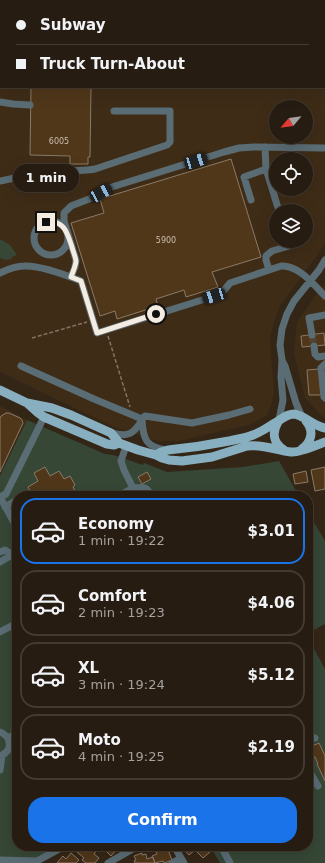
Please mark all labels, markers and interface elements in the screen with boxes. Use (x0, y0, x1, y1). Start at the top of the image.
text: Subway (40, 16, 106, 34)
text: Truck Turn-About (40, 55, 185, 73)
north arrow (269, 100, 313, 144)
map controls (269, 100, 313, 248)
house number: 6005 (49, 137, 69, 146)
car (183, 152, 209, 170)
button: locate (269, 152, 313, 196)
callout: 1 min (13, 164, 79, 192)
text: 1 min (26, 170, 66, 185)
car (88, 182, 114, 204)
button: layers (269, 204, 313, 248)
route end (37, 213, 55, 231)
house number: 5900 (156, 236, 176, 245)
car (201, 287, 227, 305)
route start (147, 305, 165, 323)
icon: car (30, 513, 66, 549)
text: Economy (78, 515, 154, 533)
text: $3.01 (248, 522, 295, 540)
text: 1 min · 19:22 (78, 533, 165, 548)
icon: car (30, 585, 66, 621)
text: Comfort (78, 587, 146, 605)
text: $4.06 (248, 594, 295, 612)
text: 2 min · 19:23 (78, 605, 165, 620)
icon: car (30, 657, 66, 693)
text: XL (78, 659, 99, 677)
text: $5.12 (248, 666, 295, 684)
text: 3 min · 19:24 (78, 677, 165, 692)
icon: car (30, 729, 66, 765)
text: Moto (78, 731, 121, 749)
text: $2.19 (248, 738, 295, 756)
text: 4 min · 19:25 (78, 749, 165, 764)
button: Confirm (28, 797, 297, 843)

